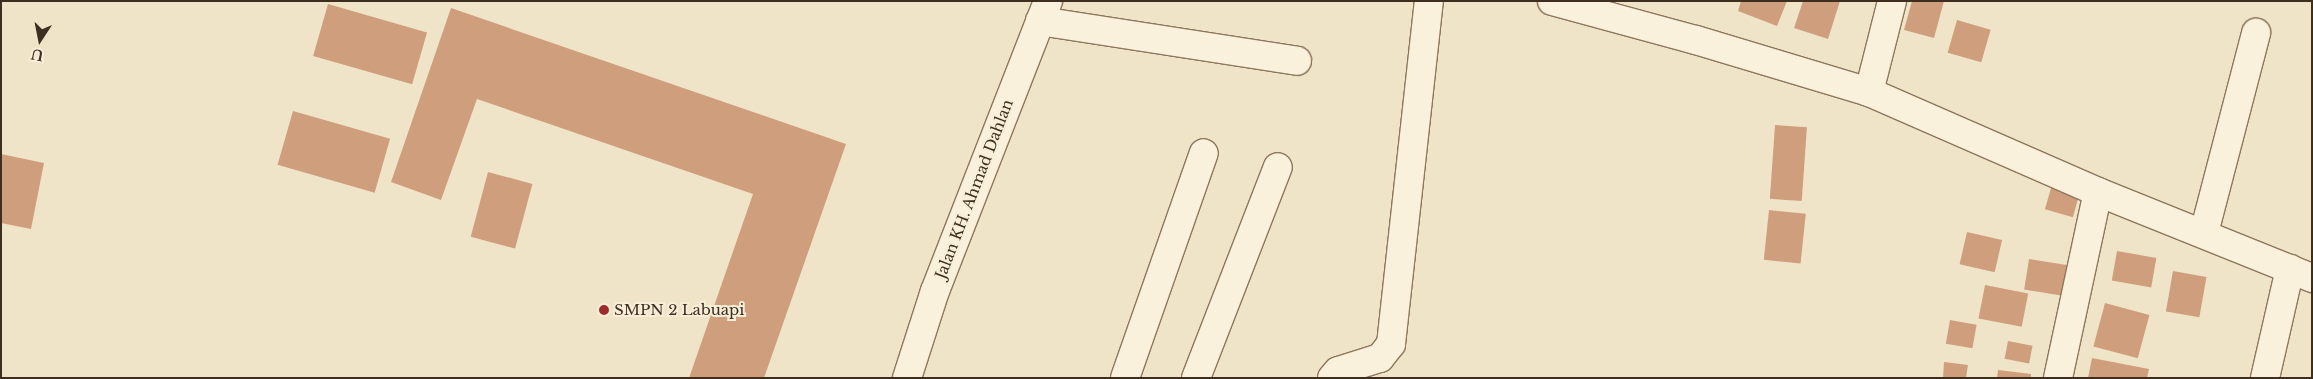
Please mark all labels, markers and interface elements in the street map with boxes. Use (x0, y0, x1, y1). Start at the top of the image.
north arrow (15, 15, 65, 65)
text: U (29, 45, 45, 65)
street label: Jalan KH. Ahmad Dahlan (931, 96, 1017, 282)
place label: SMPN 2 Labuapi (614, 301, 744, 319)
marker: SMPN 2 Labuapi (598, 304, 610, 316)

